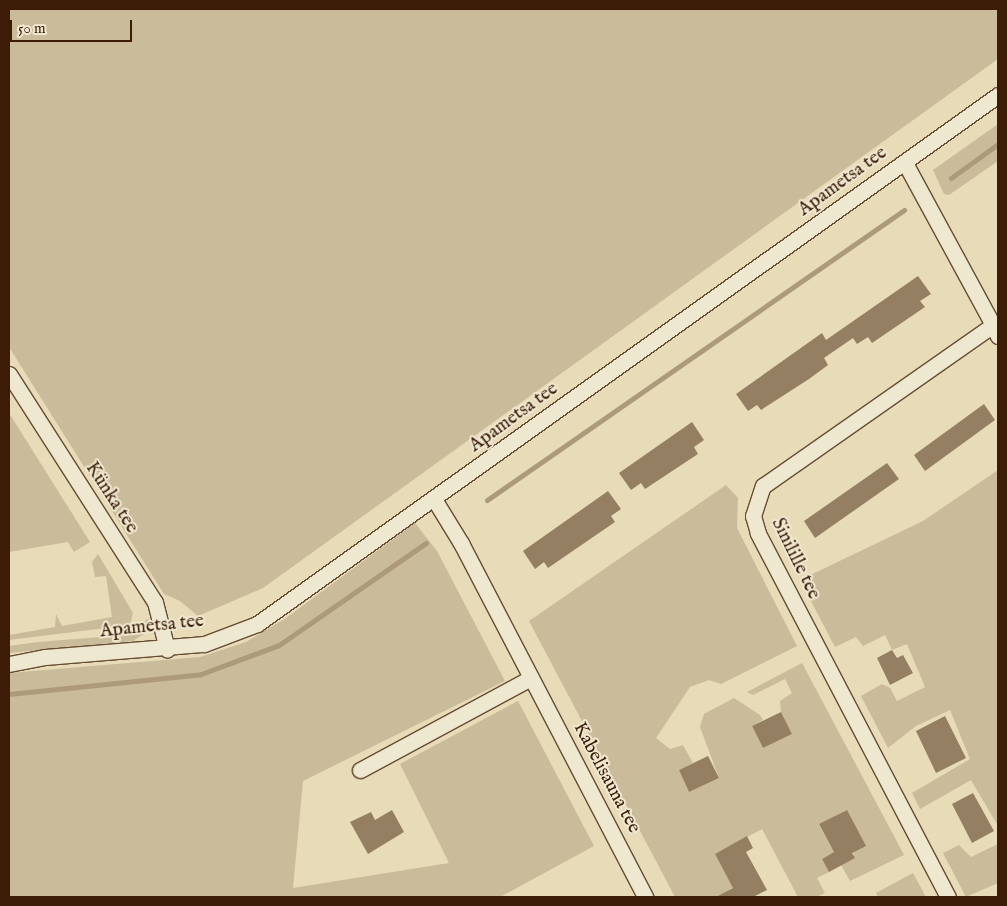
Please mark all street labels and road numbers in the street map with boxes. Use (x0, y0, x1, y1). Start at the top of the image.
street label: Apametsa tee (794, 142, 892, 222)
street label: Apametsa tee (465, 378, 563, 458)
street label: Künka tee (80, 458, 142, 538)
street label: Sinilille tee (766, 515, 824, 603)
street label: Apametsa tee (99, 610, 205, 644)
street label: Kabelisauna tee (567, 719, 645, 837)

